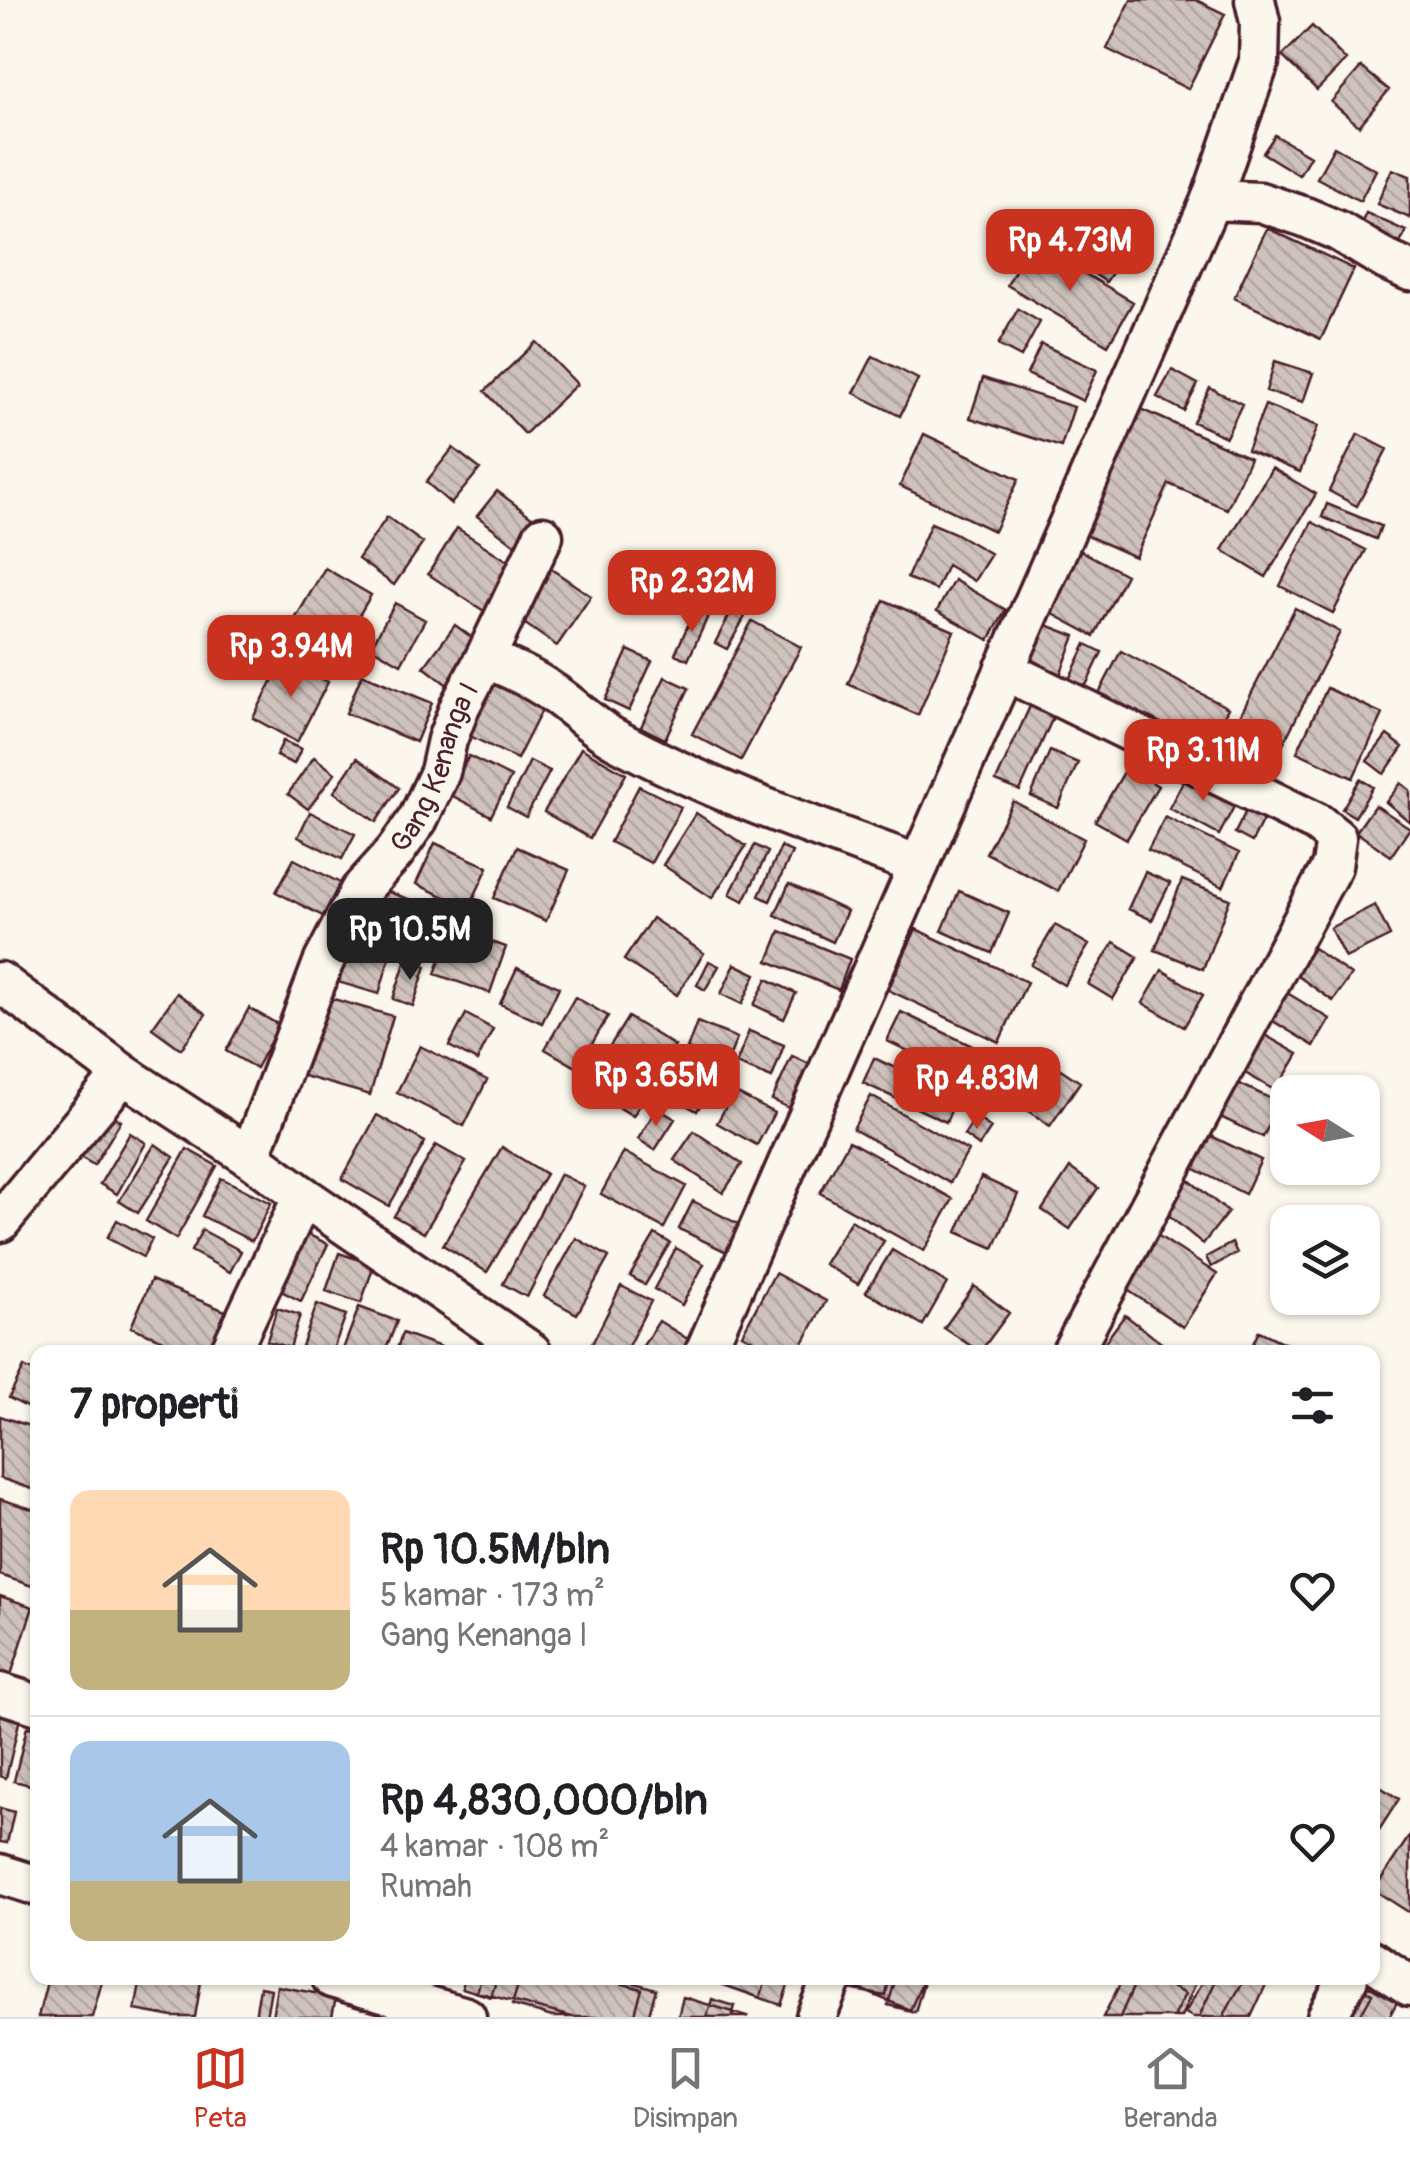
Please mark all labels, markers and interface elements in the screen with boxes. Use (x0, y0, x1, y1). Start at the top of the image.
pin: Rp 4.73M (967, 209, 1173, 294)
text: Rp 4.73M (1008, 221, 1132, 261)
pin: Rp 2.32M (589, 550, 795, 635)
text: Rp 2.32M (630, 562, 754, 602)
pin: Rp 3.94M (188, 615, 394, 700)
text: Rp 3.94M (229, 627, 353, 667)
street label: Gang Kenanga I (383, 677, 487, 859)
pin: Rp 3.11M (1100, 719, 1306, 804)
text: Rp 3.11M (1146, 731, 1260, 771)
pin: Rp 10.5M (307, 898, 513, 983)
text: Rp 10.5M (349, 910, 471, 950)
pin: Rp 3.65M (553, 1044, 759, 1129)
pin: Rp 4.83M (874, 1047, 1080, 1132)
text: Rp 3.65M (594, 1056, 718, 1096)
text: Rp 4.83M (915, 1059, 1039, 1099)
north arrow (1270, 1075, 1380, 1185)
map controls (1270, 1075, 1380, 1315)
button: layers (1270, 1205, 1380, 1315)
icon: filters (1285, 1378, 1340, 1433)
text: 7 properti (70, 1379, 238, 1431)
text: Rp 10.5M/bln (380, 1524, 610, 1576)
icon: home (150, 1530, 270, 1650)
icon: heart (1285, 1563, 1340, 1618)
text: 5 kamar · 173 m² (380, 1576, 605, 1616)
text: Gang Kenanga I (380, 1616, 588, 1656)
text: Rp 4,830,000/bln (380, 1775, 708, 1827)
icon: home (150, 1781, 270, 1901)
icon: heart (1285, 1814, 1340, 1869)
text: 4 kamar · 108 m² (380, 1827, 609, 1867)
text: Rumah (380, 1867, 472, 1907)
tab: Peta (193, 2041, 248, 2136)
tab: Disimpan (633, 2041, 738, 2136)
tab: Beranda (1123, 2041, 1217, 2136)

